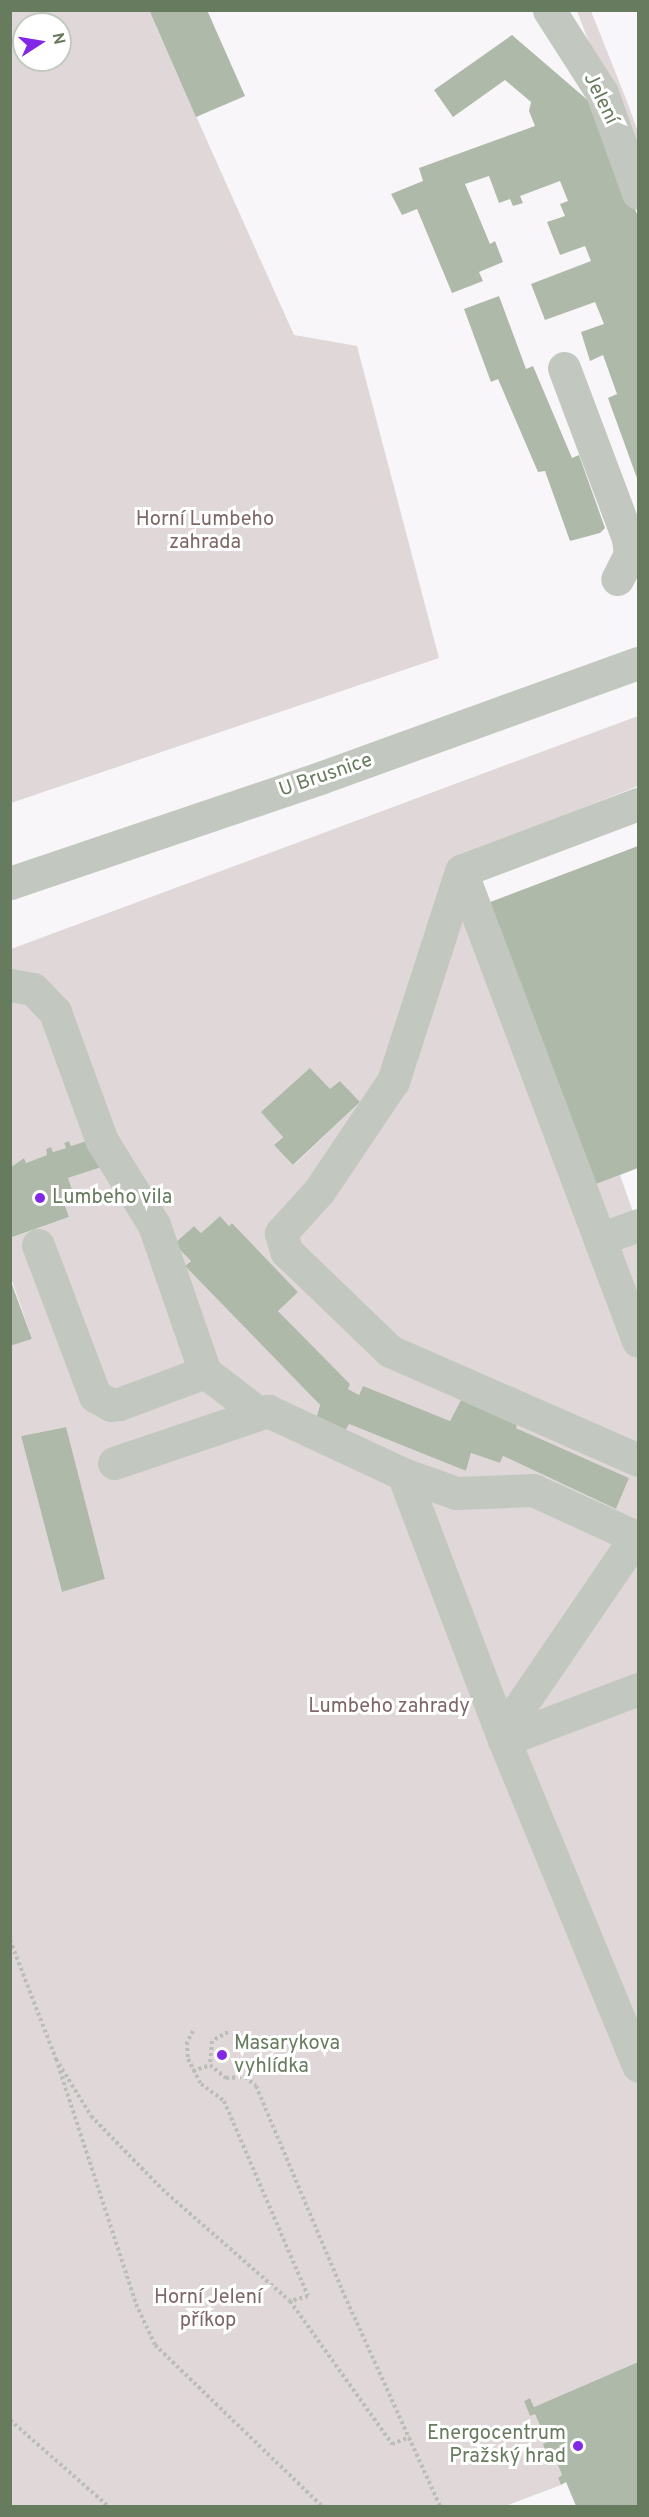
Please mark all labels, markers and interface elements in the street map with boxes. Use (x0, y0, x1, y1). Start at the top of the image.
north arrow (12, 12, 72, 72)
text: N (47, 31, 69, 46)
street label: Jelení (577, 69, 623, 129)
park label: Horní Lumbeho zahrada (136, 509, 274, 556)
street label: U Brusnice (276, 749, 376, 803)
place label: Lumbeho vila (52, 1186, 172, 1210)
marker: Lumbeho vila (33, 1191, 47, 1205)
park label: Lumbeho zahrady (308, 1695, 470, 1719)
place label: Masarykova vyhlídka (234, 2032, 340, 2079)
marker: Masarykova vyhlídka (215, 2048, 229, 2062)
park label: Horní Jelení příkop (154, 2286, 262, 2333)
place label: Energocentrum Pražský hrad (427, 2422, 566, 2469)
marker: Energocentrum Pražský hrad (571, 2439, 585, 2453)

